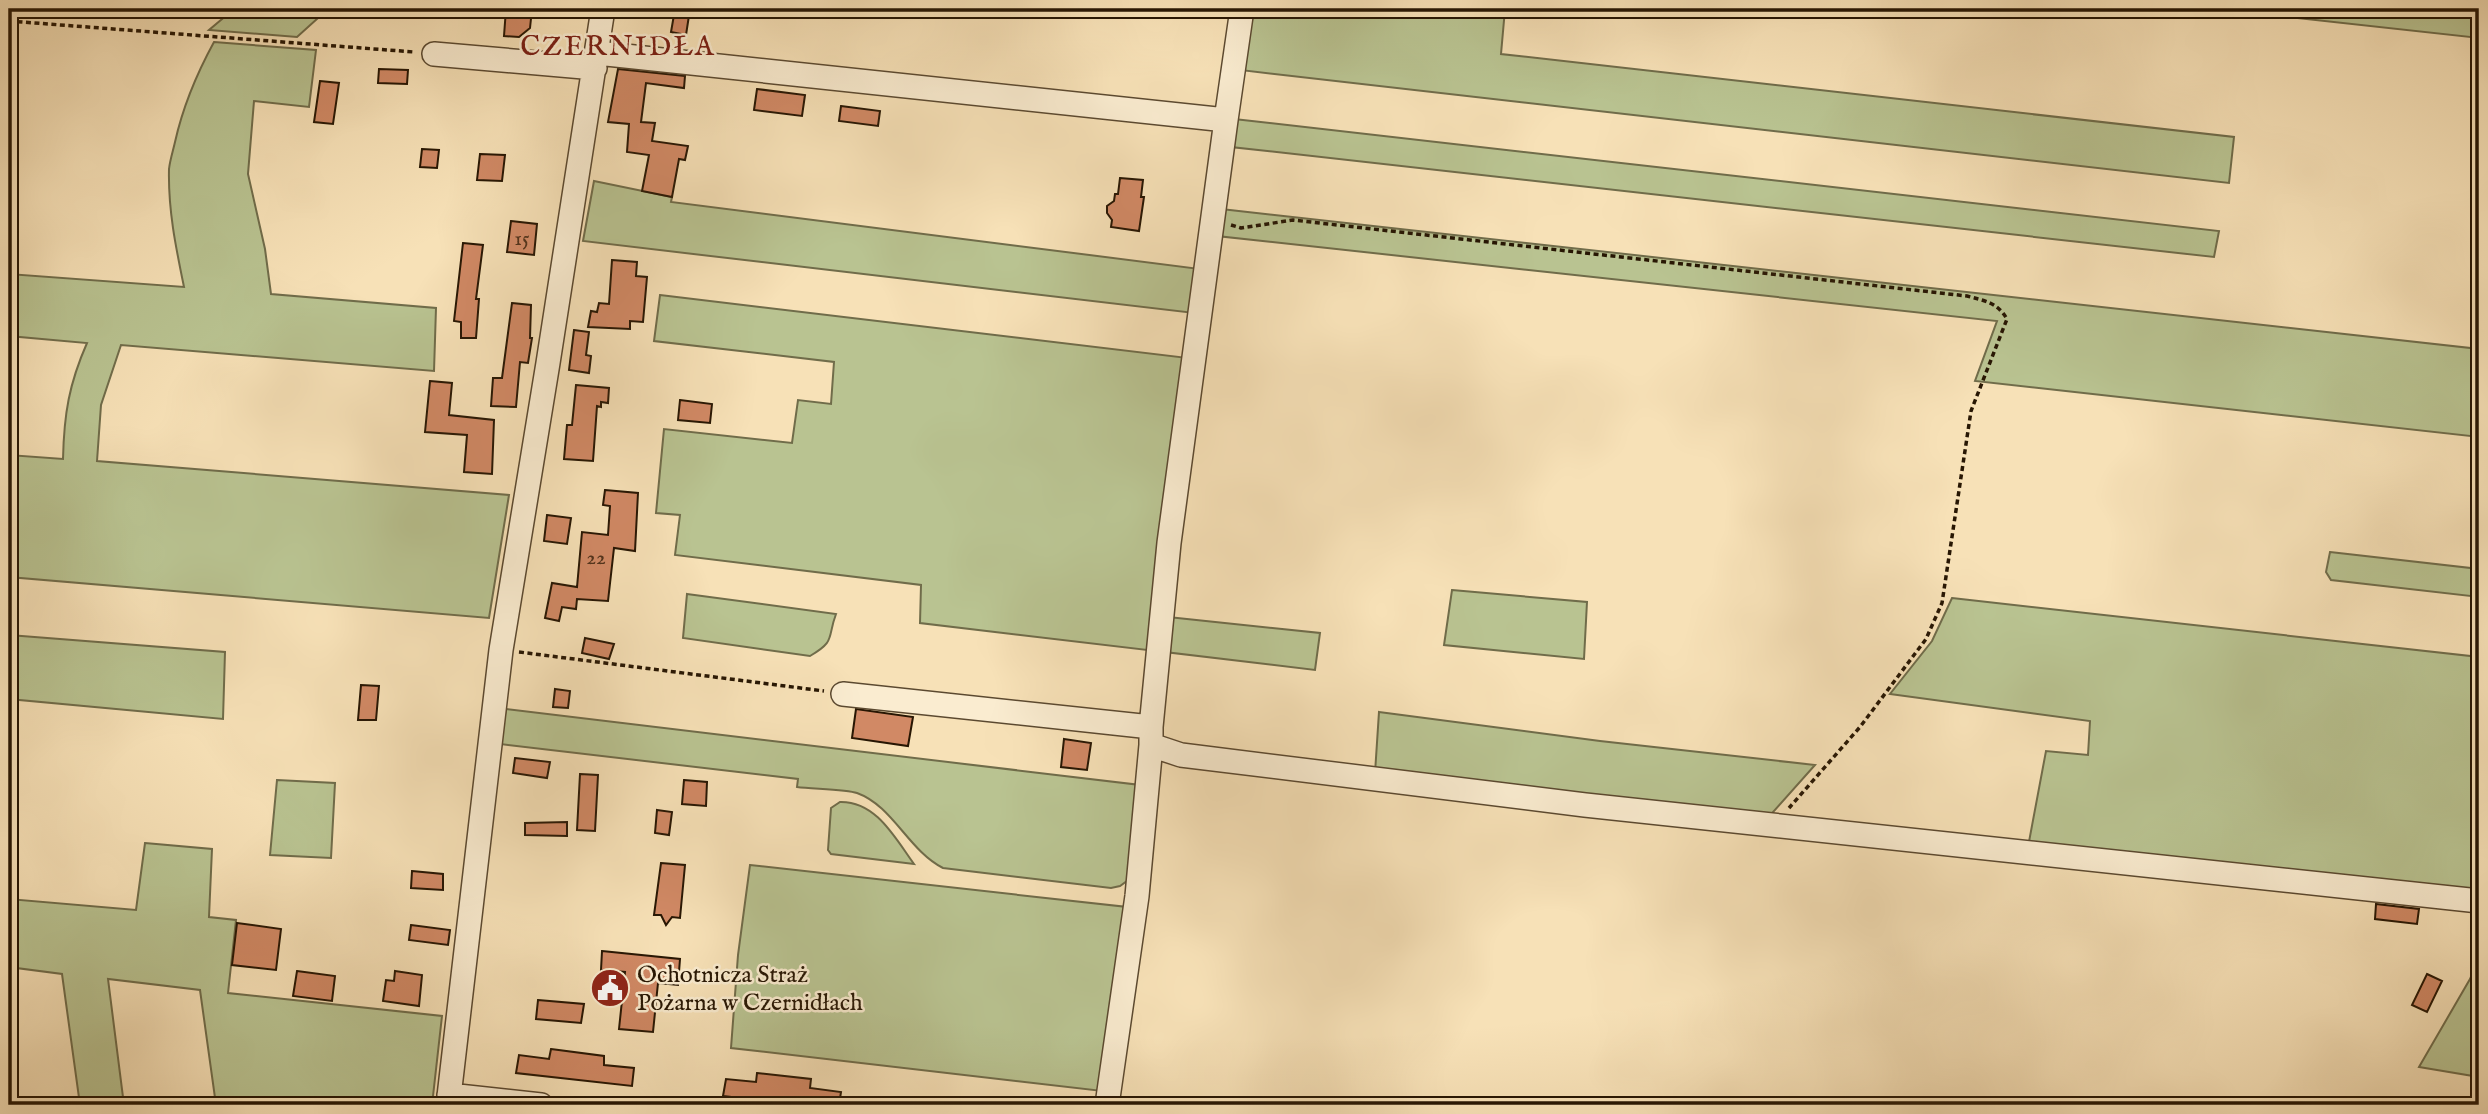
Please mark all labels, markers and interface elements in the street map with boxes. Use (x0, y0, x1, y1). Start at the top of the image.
district label: CZERNIDŁA (520, 30, 716, 65)
house number: 15 (514, 226, 530, 253)
house number: 22 (586, 545, 606, 572)
place label: Ochotnicza Straż Pożarna w Czernidłach (637, 960, 863, 1019)
public building icon: Ochotnicza Straż Pożarna w Czernidłach (589, 967, 631, 1009)

